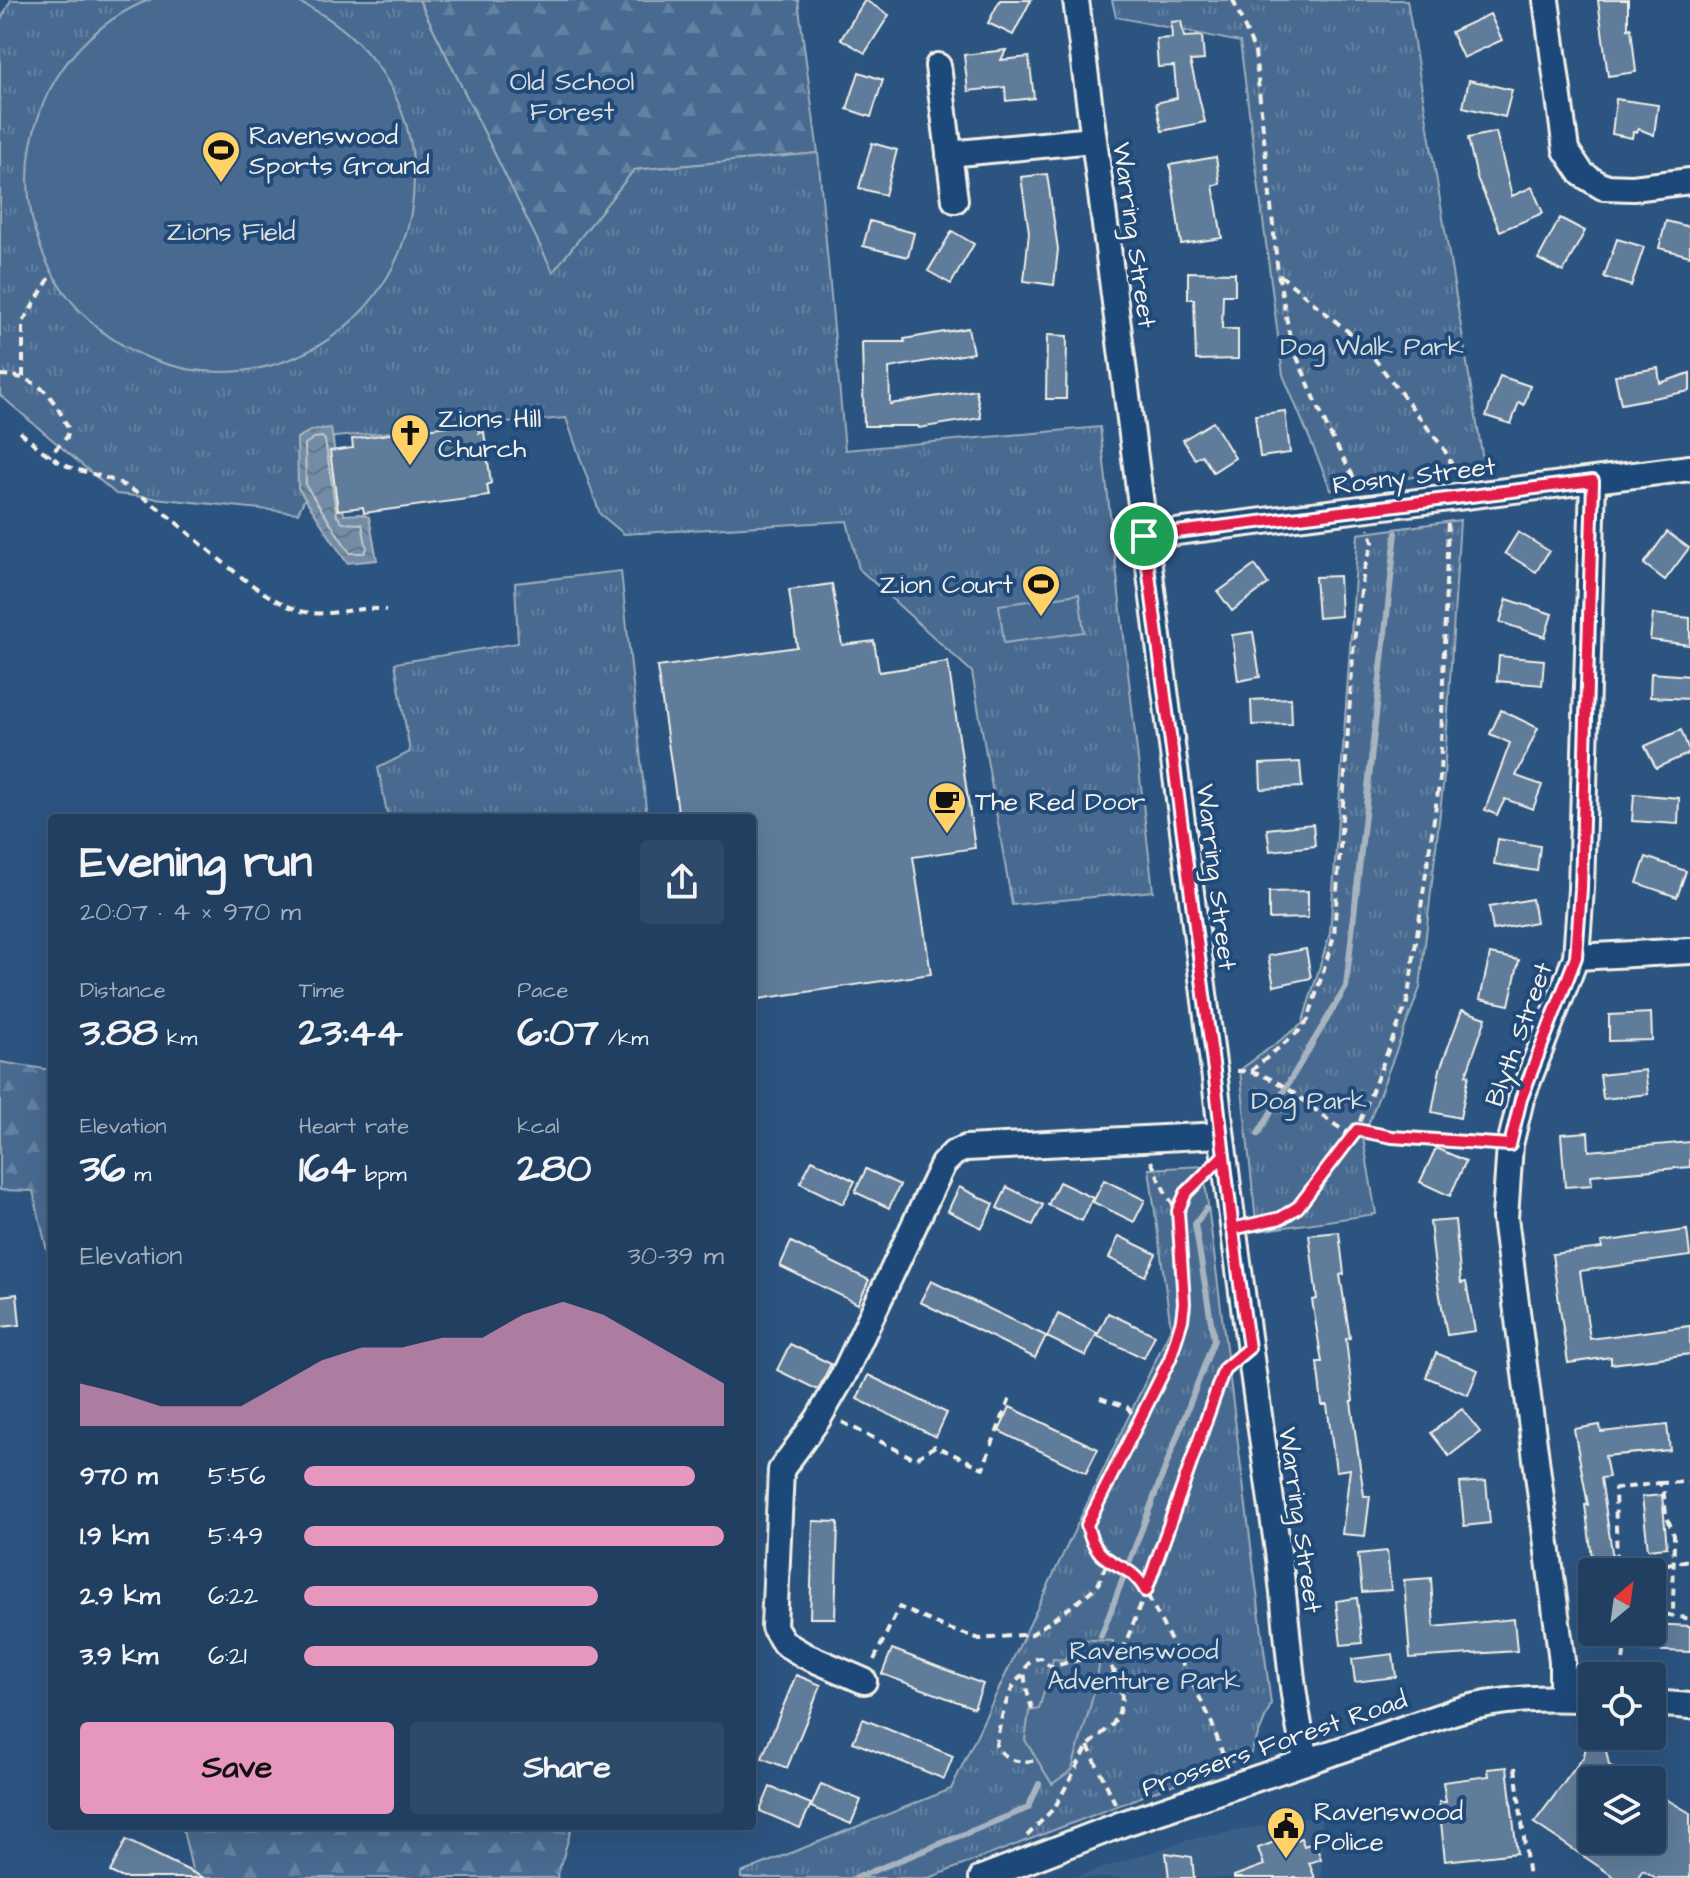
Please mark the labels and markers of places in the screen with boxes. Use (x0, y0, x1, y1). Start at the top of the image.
place label: Ravenswood Sports Ground (249, 118, 430, 184)
sports icon: Ravenswood Sports Ground (200, 129, 242, 184)
place label: Zions Hill Church (438, 401, 541, 467)
church icon: Zions Hill Church (389, 412, 431, 467)
pin (1110, 502, 1178, 570)
sports icon: Zion Court (1020, 563, 1062, 618)
place label: Zion Court (880, 567, 1013, 603)
cafe icon: The Red Door (926, 780, 968, 835)
place label: The Red Door (975, 784, 1145, 820)
place label: Ravenswood Police (1314, 1794, 1463, 1860)
public building icon: Ravenswood Police (1265, 1805, 1307, 1860)

